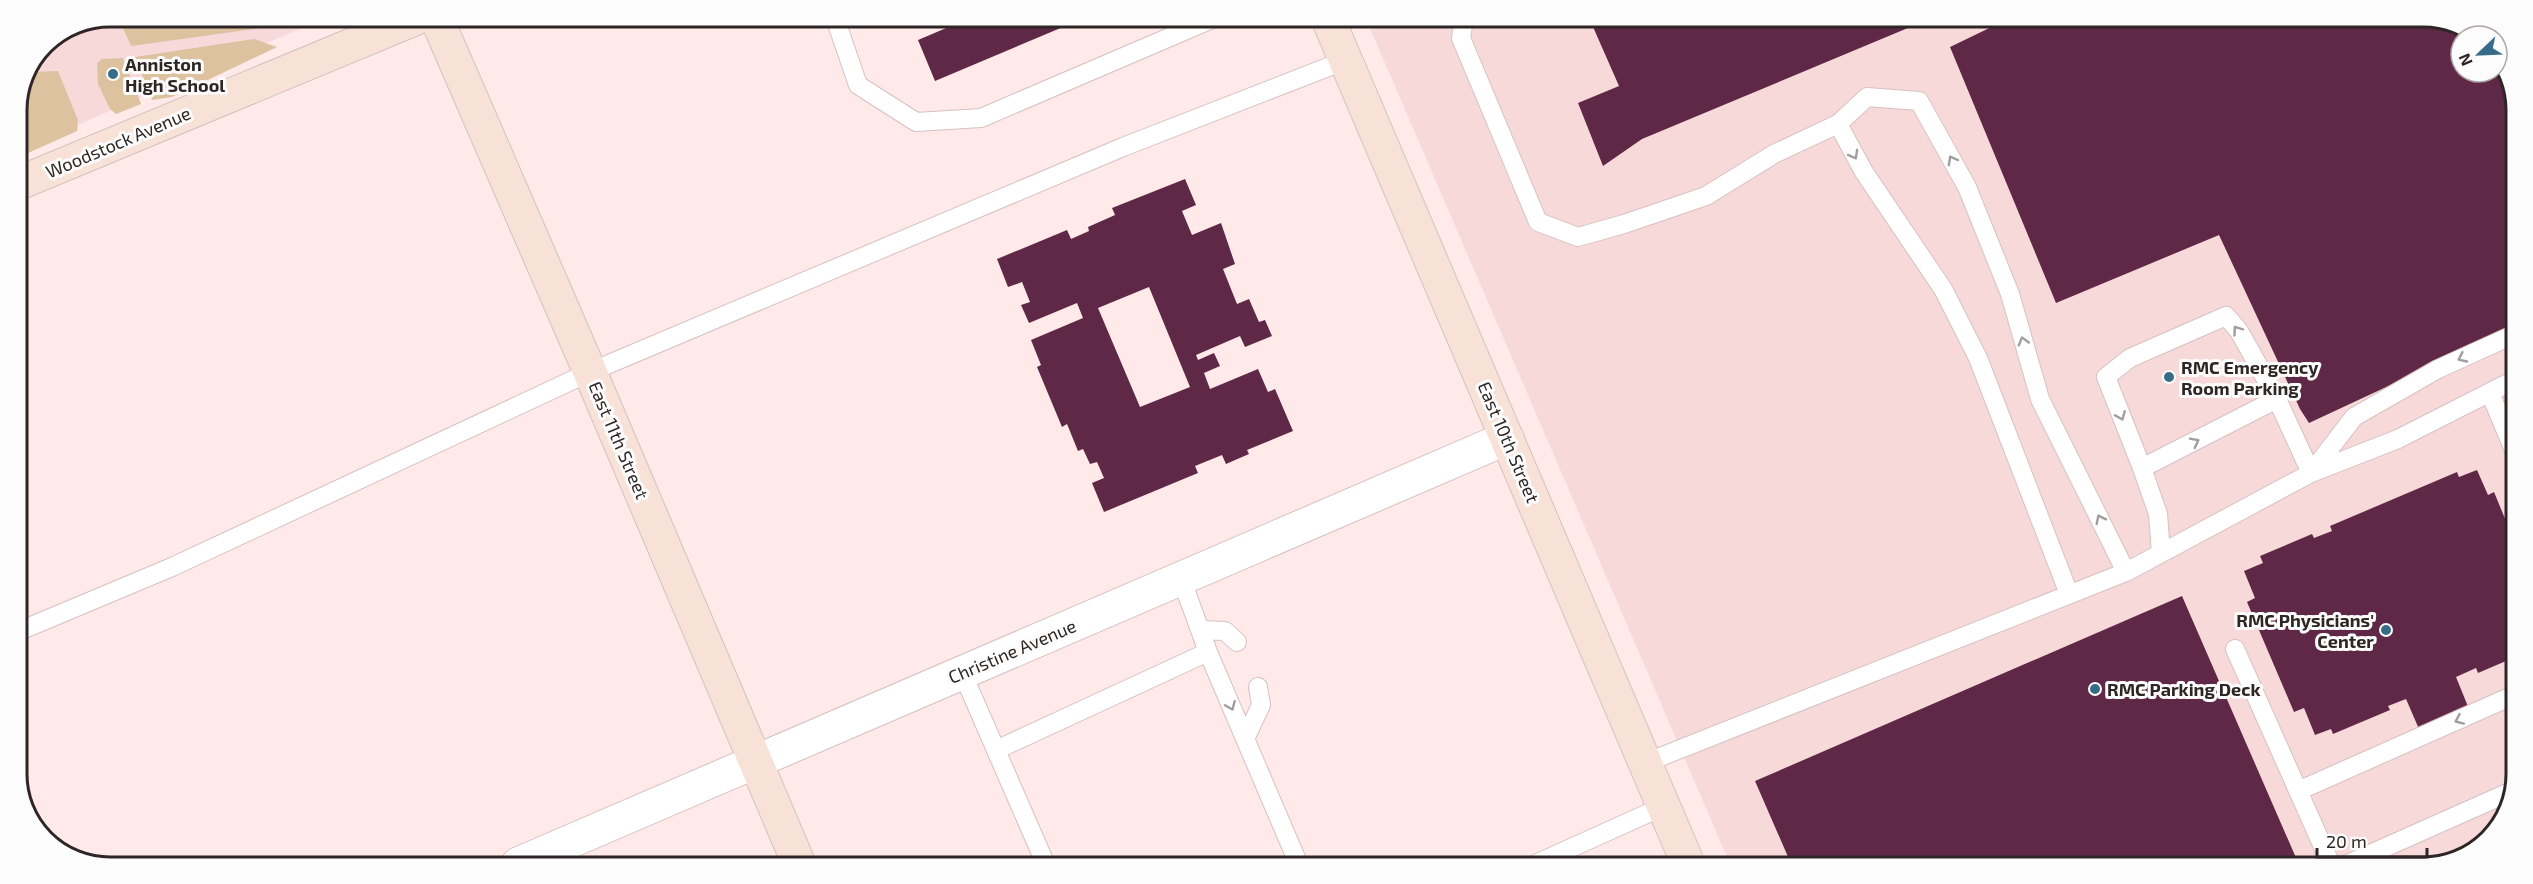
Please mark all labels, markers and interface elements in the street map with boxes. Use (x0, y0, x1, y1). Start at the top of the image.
north arrow (2449, 24, 2509, 84)
text: N (2454, 51, 2476, 69)
place label: Anniston High School (125, 53, 225, 96)
marker: Anniston High School (106, 67, 120, 81)
street label: Woodstock Avenue (42, 102, 194, 182)
one-way arrow (1847, 149, 1858, 159)
one-way arrow (1948, 156, 1959, 166)
one-way arrow (2233, 326, 2244, 337)
one-way arrow (2018, 336, 2030, 347)
one-way arrow (2457, 351, 2468, 363)
place label: RMC Emergency Room Parking (2181, 356, 2319, 399)
marker: RMC Emergency Room Parking (2162, 370, 2176, 384)
street label: East 11th Street (584, 378, 654, 502)
street label: East 10th Street (1474, 378, 1544, 506)
one-way arrow (2114, 409, 2126, 420)
one-way arrow (2189, 438, 2200, 450)
one-way arrow (2096, 515, 2107, 526)
place label: RMC Physicians' Center (2236, 609, 2374, 652)
street label: Christine Avenue (945, 614, 1079, 688)
marker: RMC Physicians' Center (2379, 623, 2393, 637)
place label: RMC Parking Deck (2107, 678, 2260, 700)
marker: RMC Parking Deck (2088, 682, 2102, 696)
one-way arrow (1224, 700, 1236, 711)
one-way arrow (2454, 712, 2465, 724)
scale bar (2317, 821, 2426, 859)
text: 20 m (2326, 830, 2367, 852)

